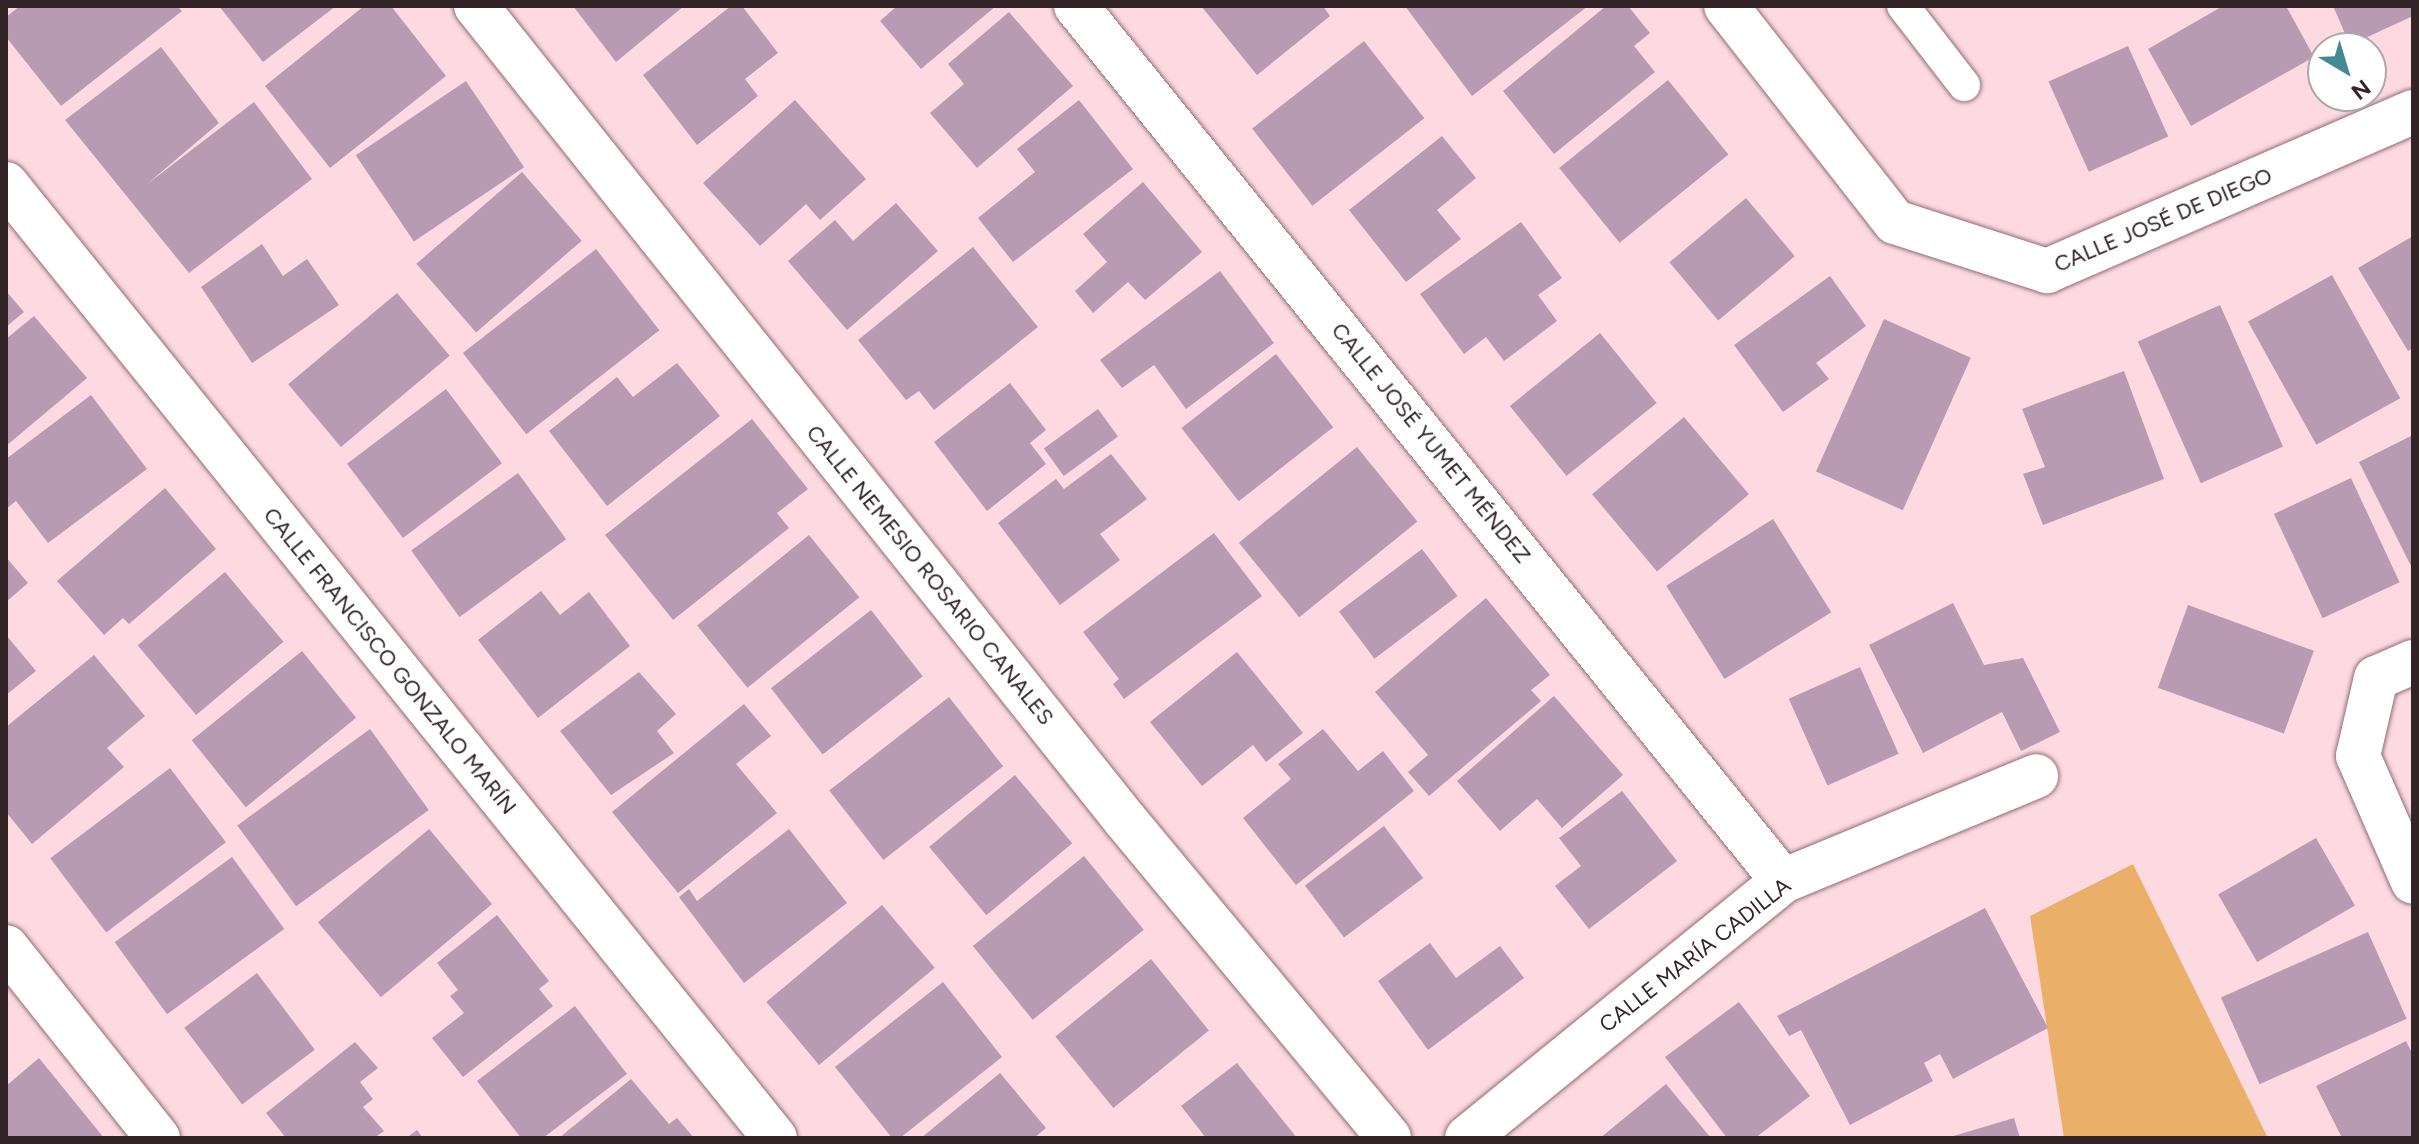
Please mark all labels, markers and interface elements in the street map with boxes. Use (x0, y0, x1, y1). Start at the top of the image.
north arrow (2307, 32, 2387, 112)
text: N (2346, 74, 2376, 106)
street label: CALLE JOSÉ DE DIEGO (2050, 162, 2276, 278)
street label: CALLE JOSÉ YUMET MÉNDEZ (1326, 318, 1536, 568)
street label: CALLE NEMESIO ROSARIO CANALES (801, 420, 1059, 730)
street label: CALLE FRANCISCO GONZALO MARÍN (258, 502, 522, 820)
street label: CALLE MARÍA CADILLA (1594, 872, 1796, 1038)

